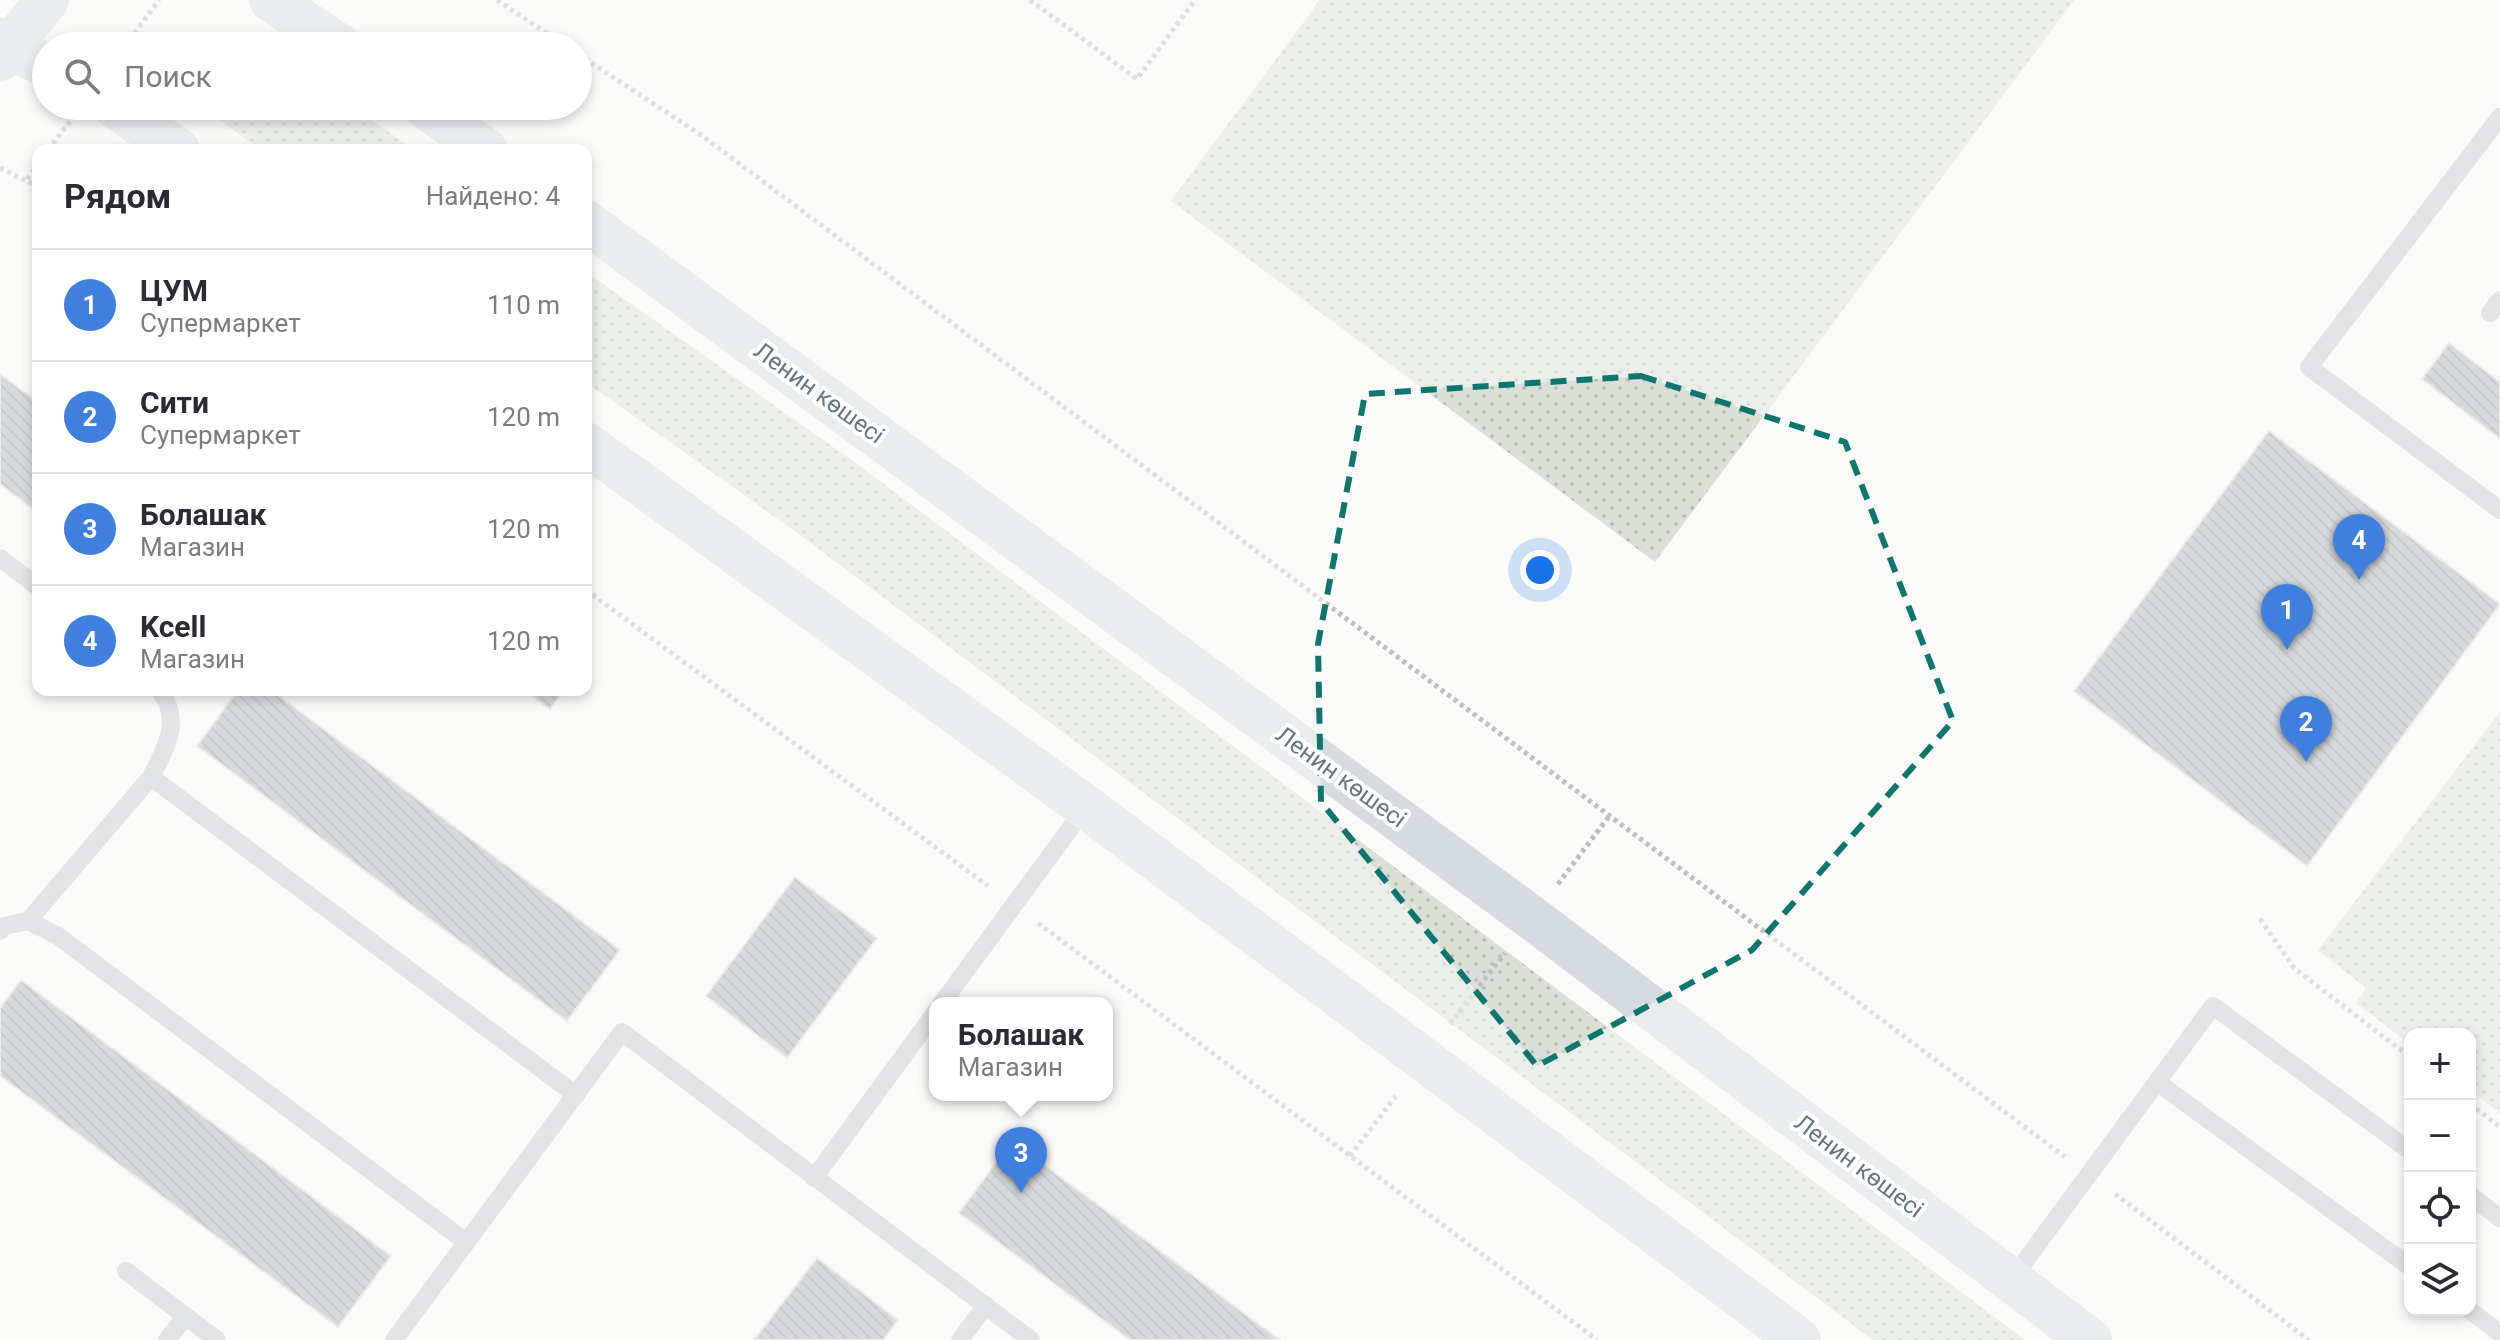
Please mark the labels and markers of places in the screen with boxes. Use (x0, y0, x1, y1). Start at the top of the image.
pin: 4 (2333, 514, 2385, 580)
pin: 1 (2261, 584, 2313, 650)
pin: 2 (2280, 696, 2332, 762)
pin: 3 (995, 1127, 1047, 1193)

